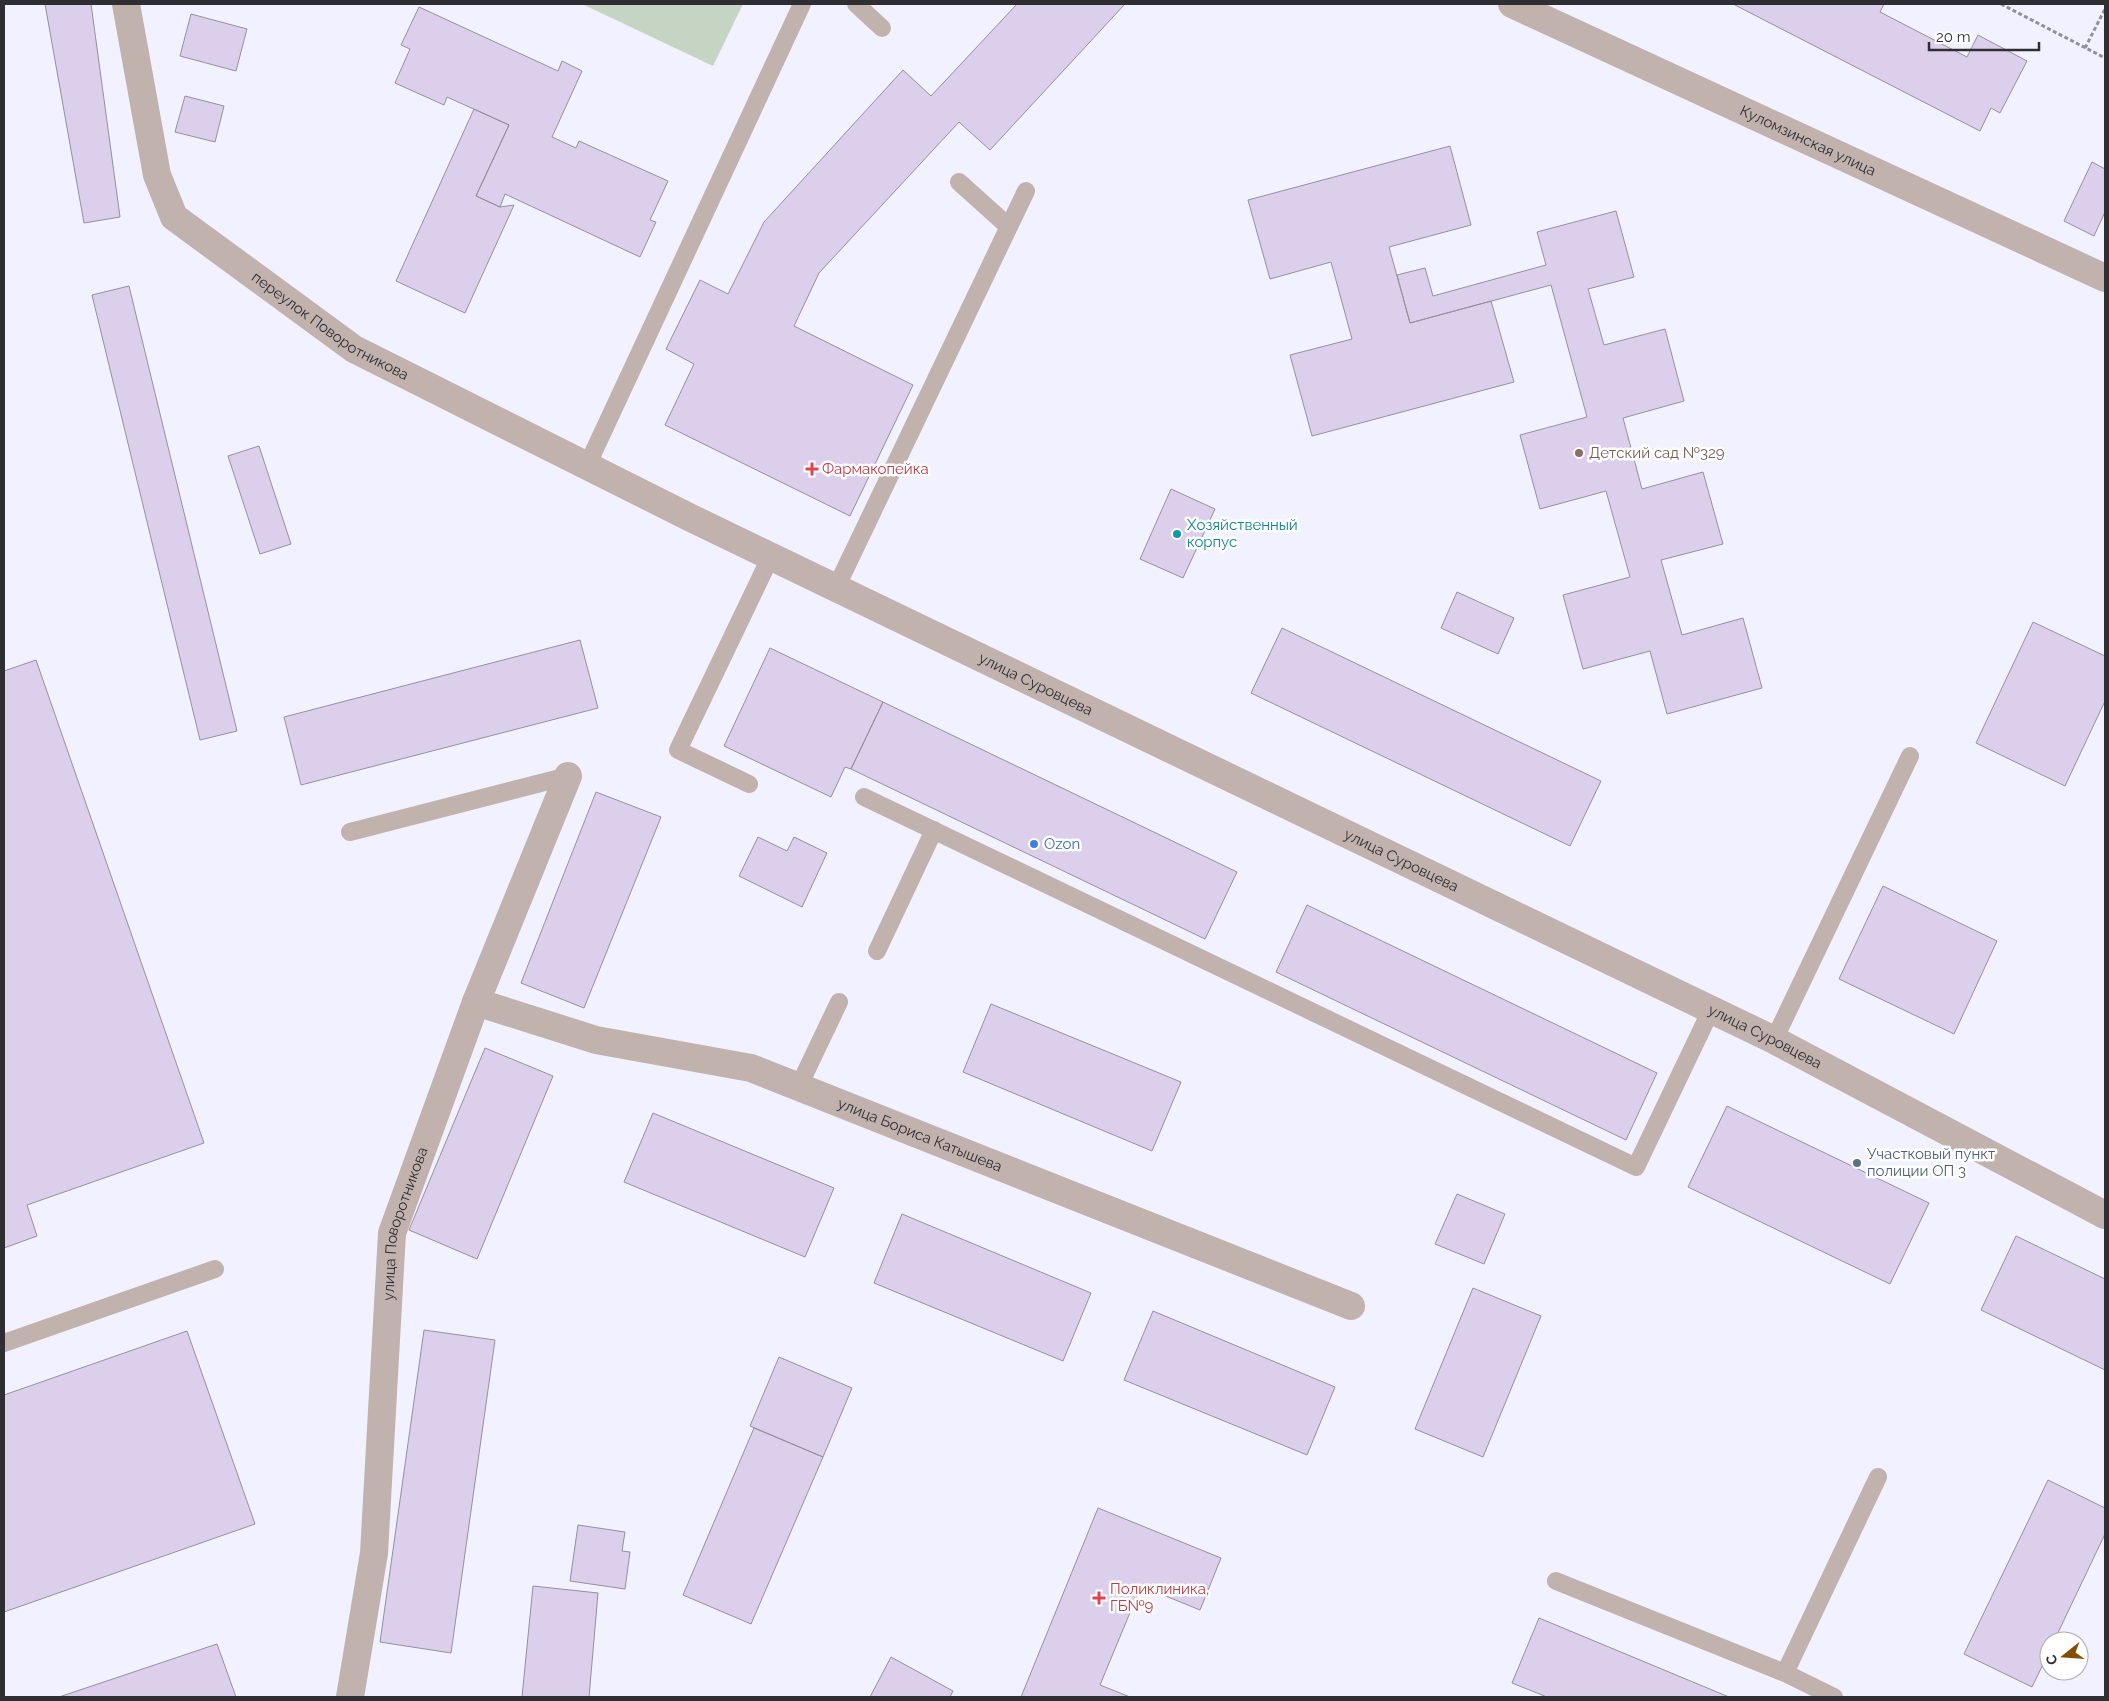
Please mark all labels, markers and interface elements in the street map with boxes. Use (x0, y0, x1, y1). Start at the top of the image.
scale bar (1929, 20, 2039, 52)
text: 20 m (1936, 28, 1971, 46)
street label: Куломзинская улица (1737, 102, 1879, 180)
street label: переулок Поворотникова (248, 268, 412, 384)
place label: Детский сад №329 (1589, 444, 1725, 462)
marker: Детский сад №329 (1573, 447, 1585, 459)
place label: Фармакопейка (822, 460, 929, 478)
marker: Фармакопейка (806, 463, 818, 475)
place label: Хозяйственный корпус (1187, 516, 1298, 551)
marker: Хозяйственный корпус (1171, 528, 1183, 540)
street label: улица Суровцева (976, 649, 1096, 719)
street label: улица Суровцева (1341, 825, 1462, 896)
place label: Ozon (1044, 835, 1080, 853)
marker: Ozon (1028, 838, 1040, 850)
street label: улица Суровцева (1705, 1001, 1825, 1073)
street label: улица Бориса Катышева (835, 1094, 1005, 1176)
street label: улица Поворотникова (379, 1145, 431, 1301)
place label: Участковый пункт полиции ОП 3 (1867, 1145, 1995, 1180)
marker: Участковый пункт полиции ОП 3 (1851, 1157, 1863, 1169)
place label: Поликлиника, ГБ№9 (1110, 1580, 1209, 1615)
marker: Поликлиника, ГБ№9 (1092, 1591, 1106, 1605)
north arrow (2039, 1631, 2089, 1681)
text: С (2042, 1652, 2061, 1667)

